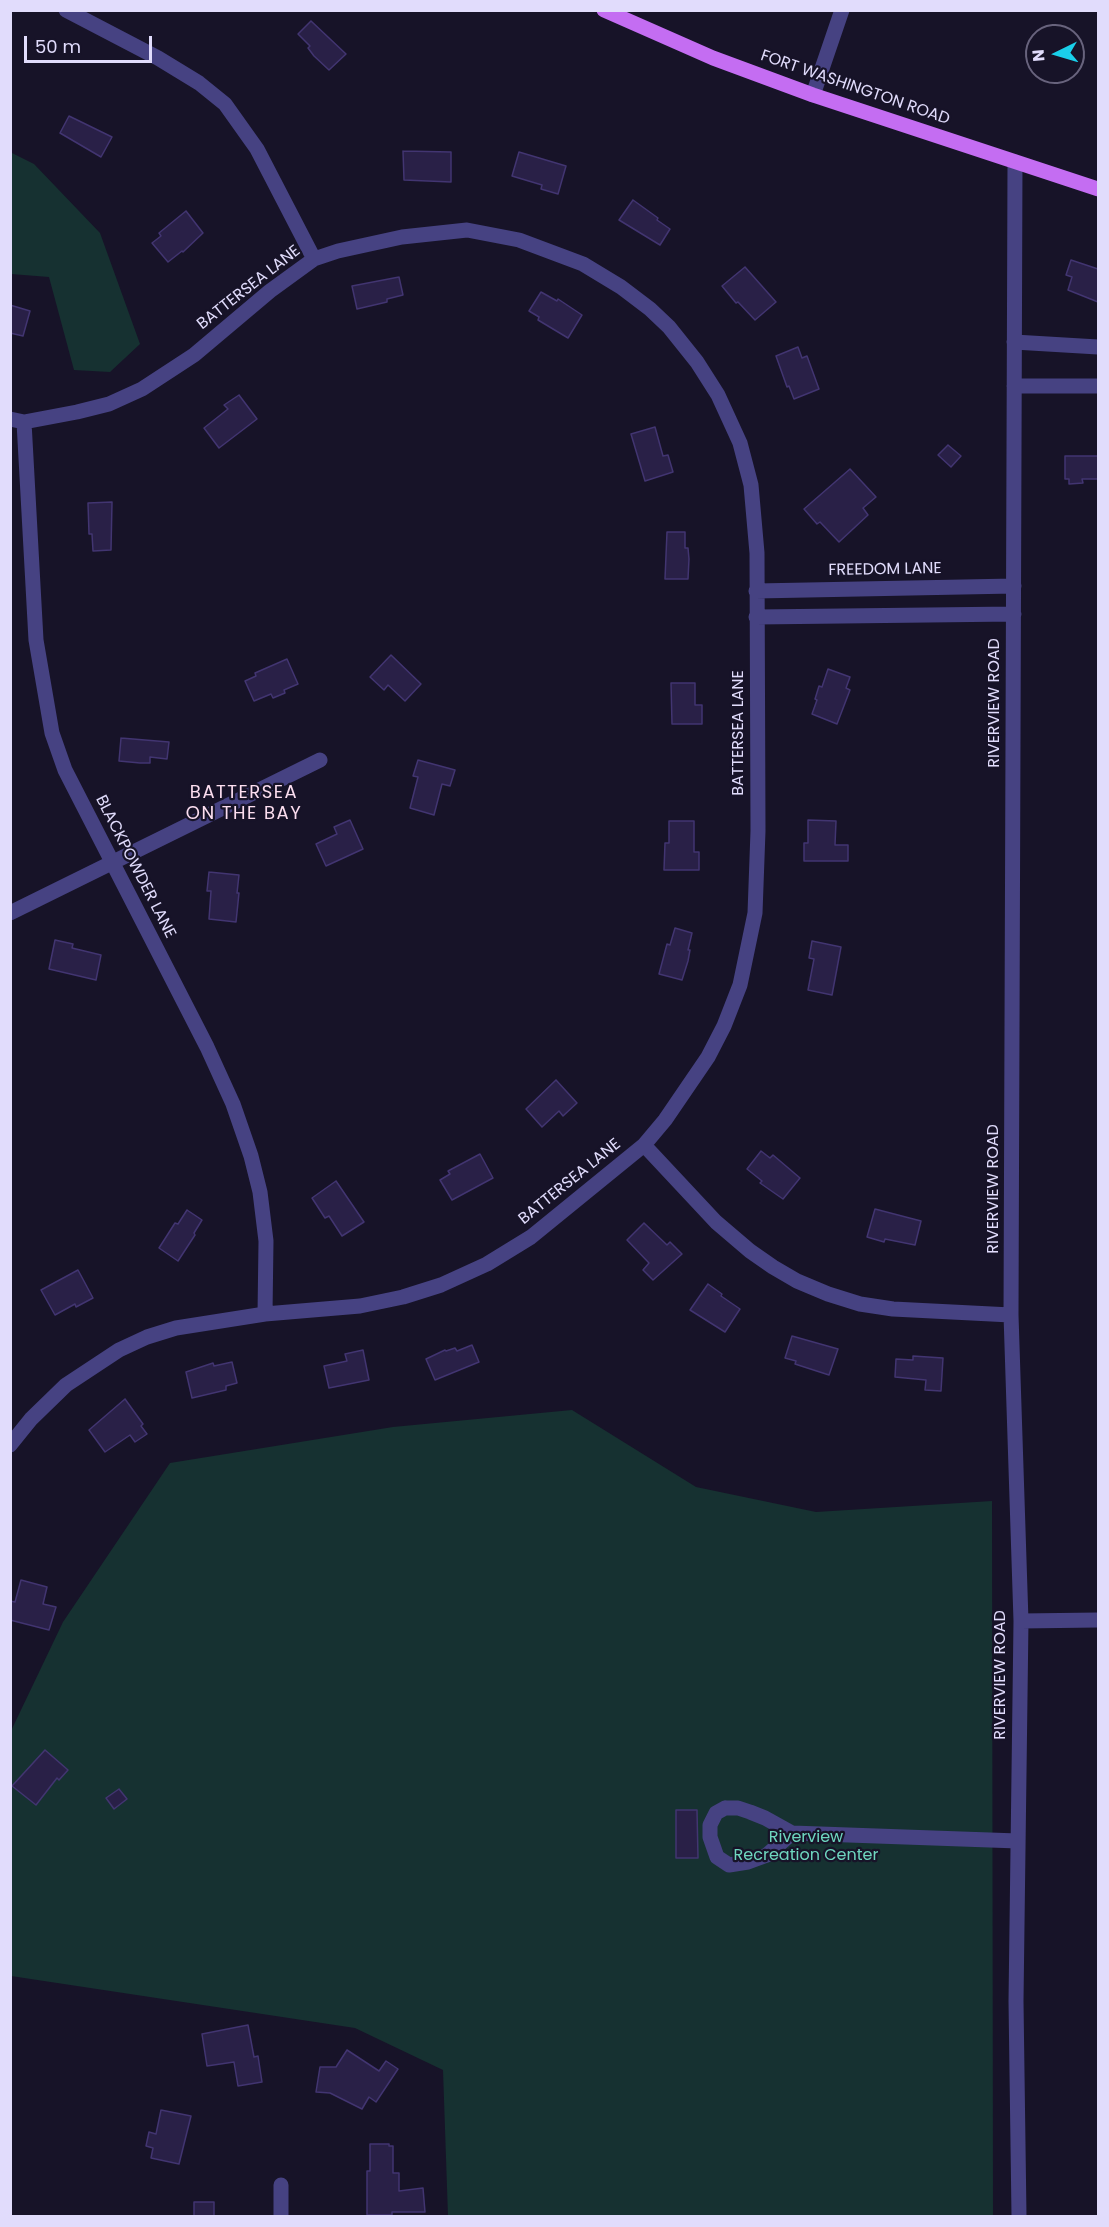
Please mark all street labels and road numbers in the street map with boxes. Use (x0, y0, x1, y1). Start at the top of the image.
street label: FORT WASHINGTON ROAD (758, 47, 952, 129)
street label: BATTERSEA LANE (194, 242, 304, 334)
street label: FREEDOM LANE (828, 559, 942, 581)
street label: RIVERVIEW ROAD (985, 638, 1005, 768)
street label: BATTERSEA LANE (729, 670, 749, 796)
street label: BLACKPOWDER LANE (91, 792, 179, 942)
street label: RIVERVIEW ROAD (984, 1124, 1004, 1254)
street label: BATTERSEA LANE (515, 1135, 625, 1229)
street label: RIVERVIEW ROAD (991, 1610, 1011, 1740)

